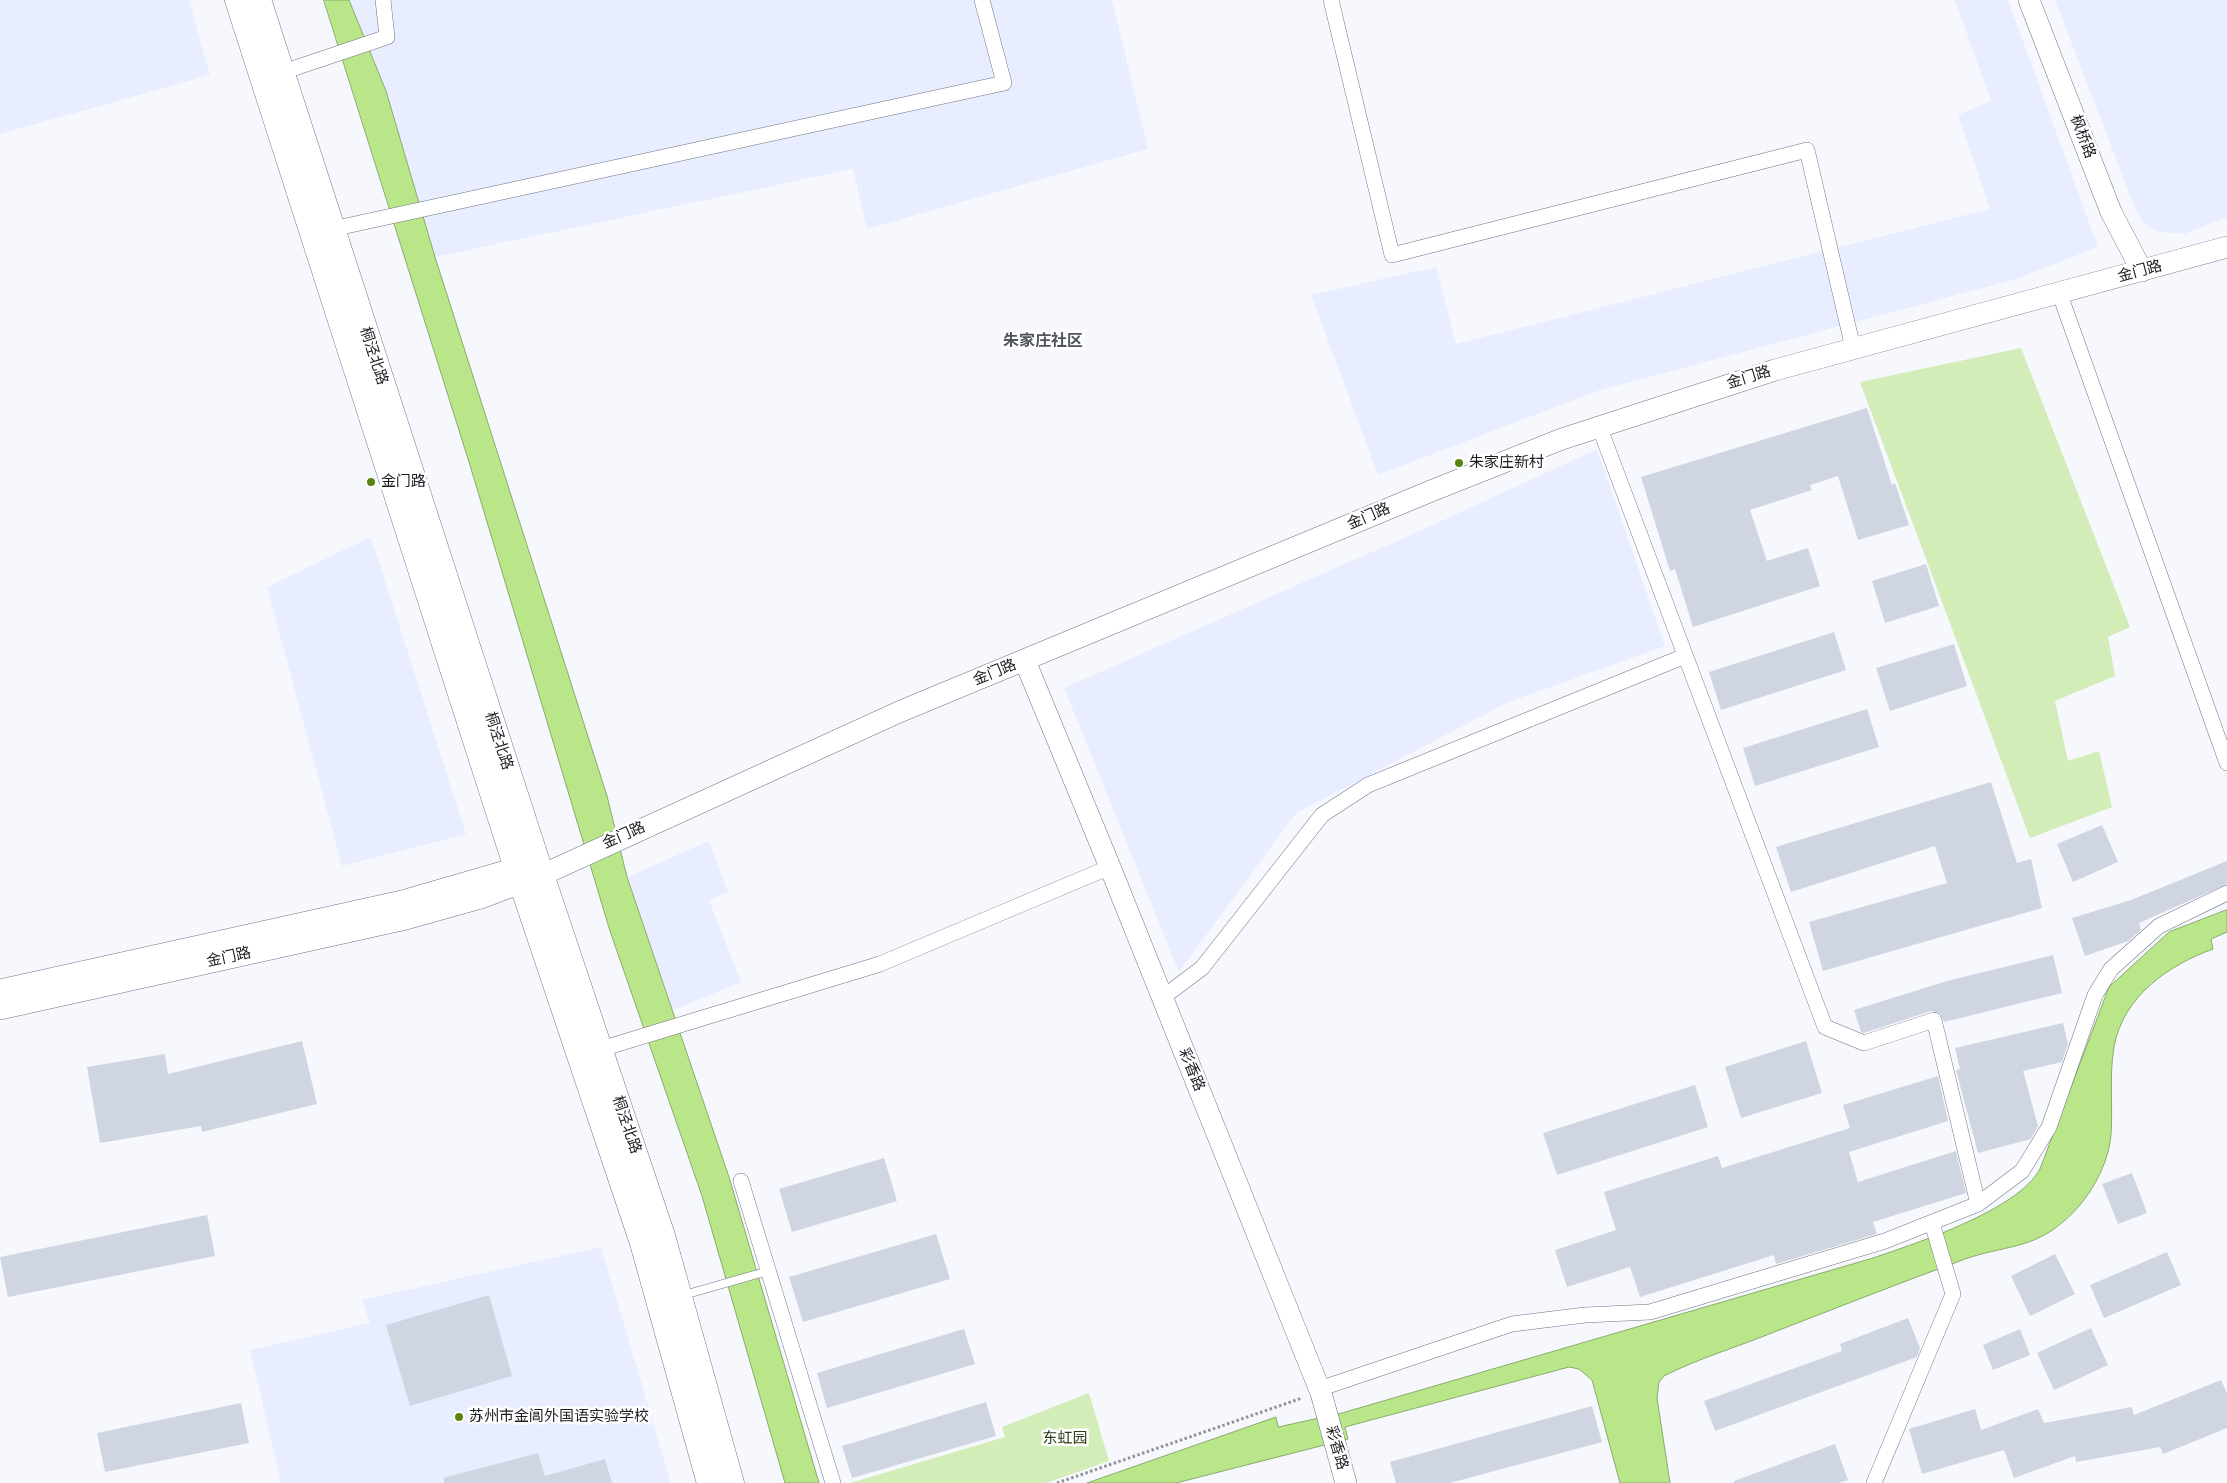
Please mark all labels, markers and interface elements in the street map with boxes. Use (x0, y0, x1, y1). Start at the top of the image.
street label: 枫桥路 (2066, 113, 2098, 161)
street label: 金门路 (2116, 257, 2164, 287)
street label: 桐泾北路 (355, 325, 391, 387)
district label: 朱家庄社区 (1003, 332, 1083, 352)
street label: 金门路 (1725, 363, 1773, 393)
place label: 朱家庄新村 (1469, 454, 1544, 472)
marker: 朱家庄新村 (1453, 457, 1465, 469)
place label: 金门路 (381, 473, 426, 491)
marker: 金门路 (365, 476, 377, 488)
street label: 金门路 (1345, 500, 1393, 534)
street label: 金门路 (971, 656, 1019, 690)
street label: 桐泾北路 (480, 710, 516, 772)
street label: 金门路 (600, 819, 648, 853)
street label: 金门路 (205, 945, 253, 971)
street label: 彩香路 (1174, 1046, 1208, 1094)
street label: 桐泾北路 (608, 1094, 644, 1156)
place label: 苏州市金阊外国语实验学校 (469, 1408, 649, 1426)
marker: 苏州市金阊外国语实验学校 (453, 1411, 465, 1423)
street label: 彩香路 (1321, 1424, 1351, 1472)
park label: 东虹园 (1043, 1430, 1087, 1448)

